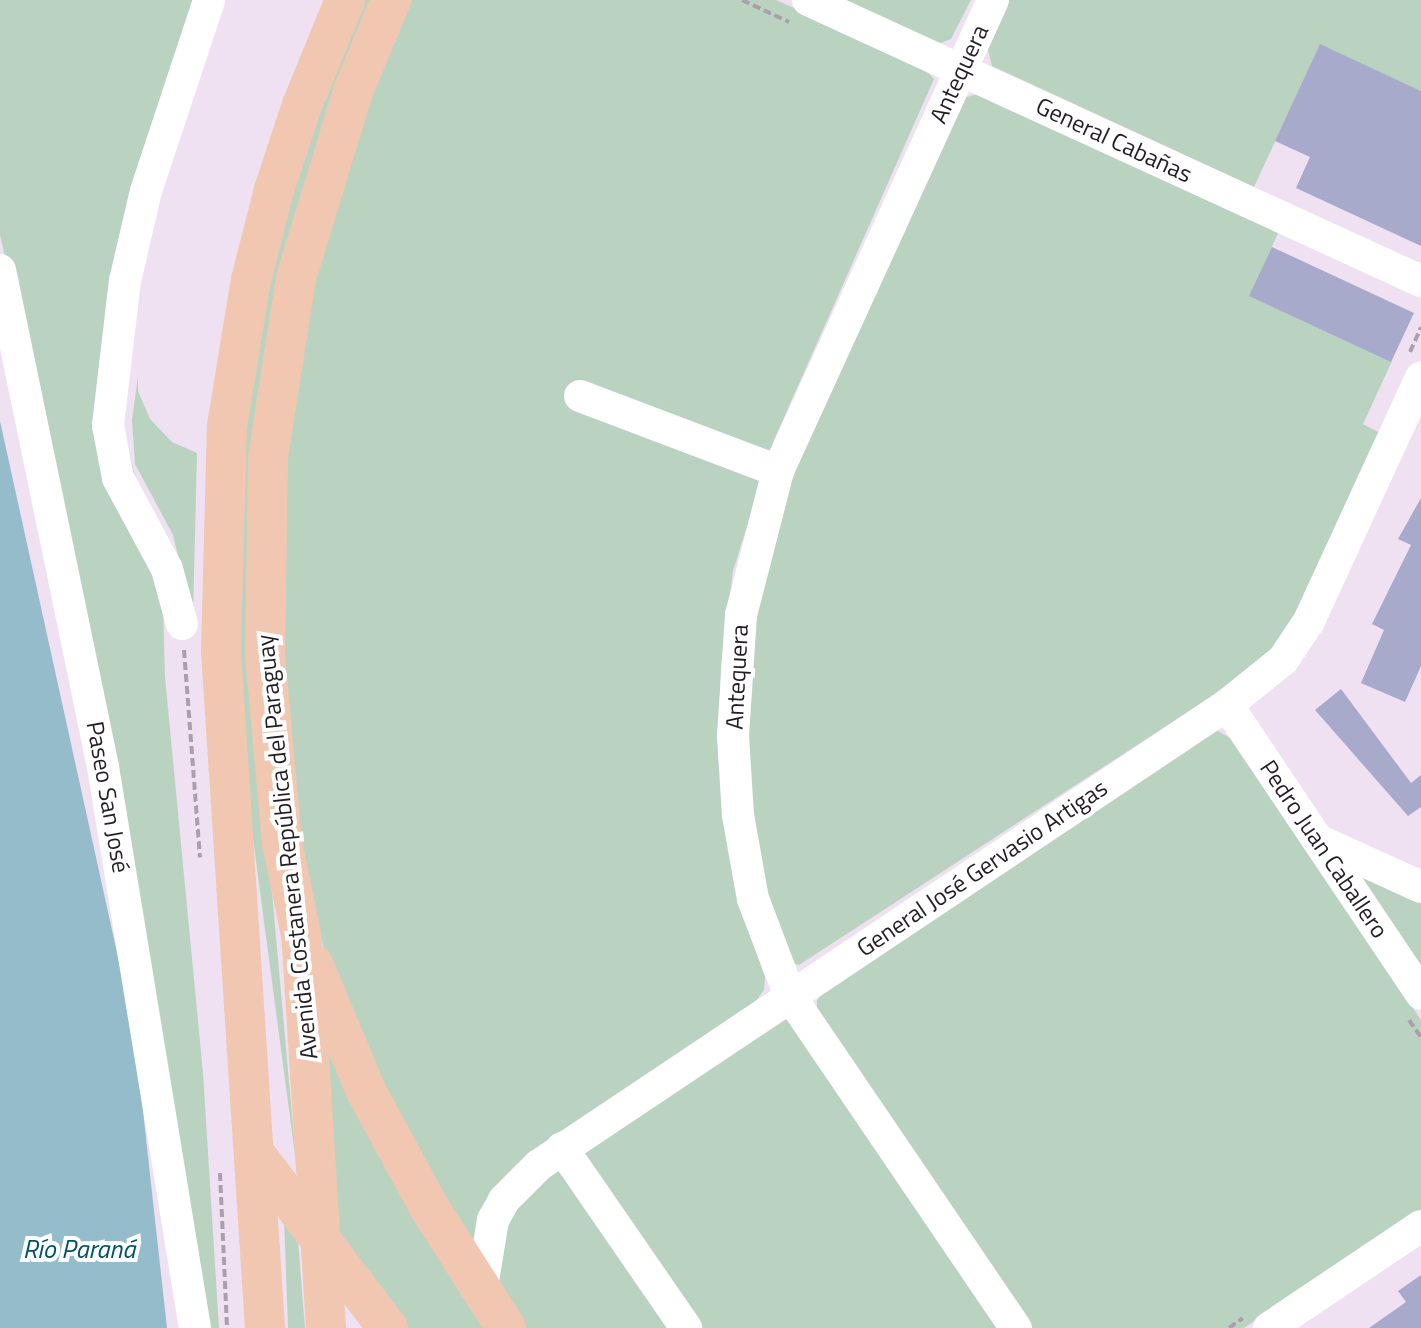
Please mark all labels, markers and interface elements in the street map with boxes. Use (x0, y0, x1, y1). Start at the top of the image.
street label: Antequera (924, 20, 994, 128)
street label: General Cabañas (1031, 91, 1197, 189)
street label: Antequera (720, 624, 754, 730)
street label: Avenida Costanera República del Paraguay (250, 633, 324, 1061)
street label: Paseo San José (81, 719, 135, 875)
street label: Pedro Juan Caballero (1254, 755, 1394, 943)
street label: General José Gervasio Artigas (851, 773, 1113, 963)
water label: Río Paraná (23, 1233, 135, 1265)

